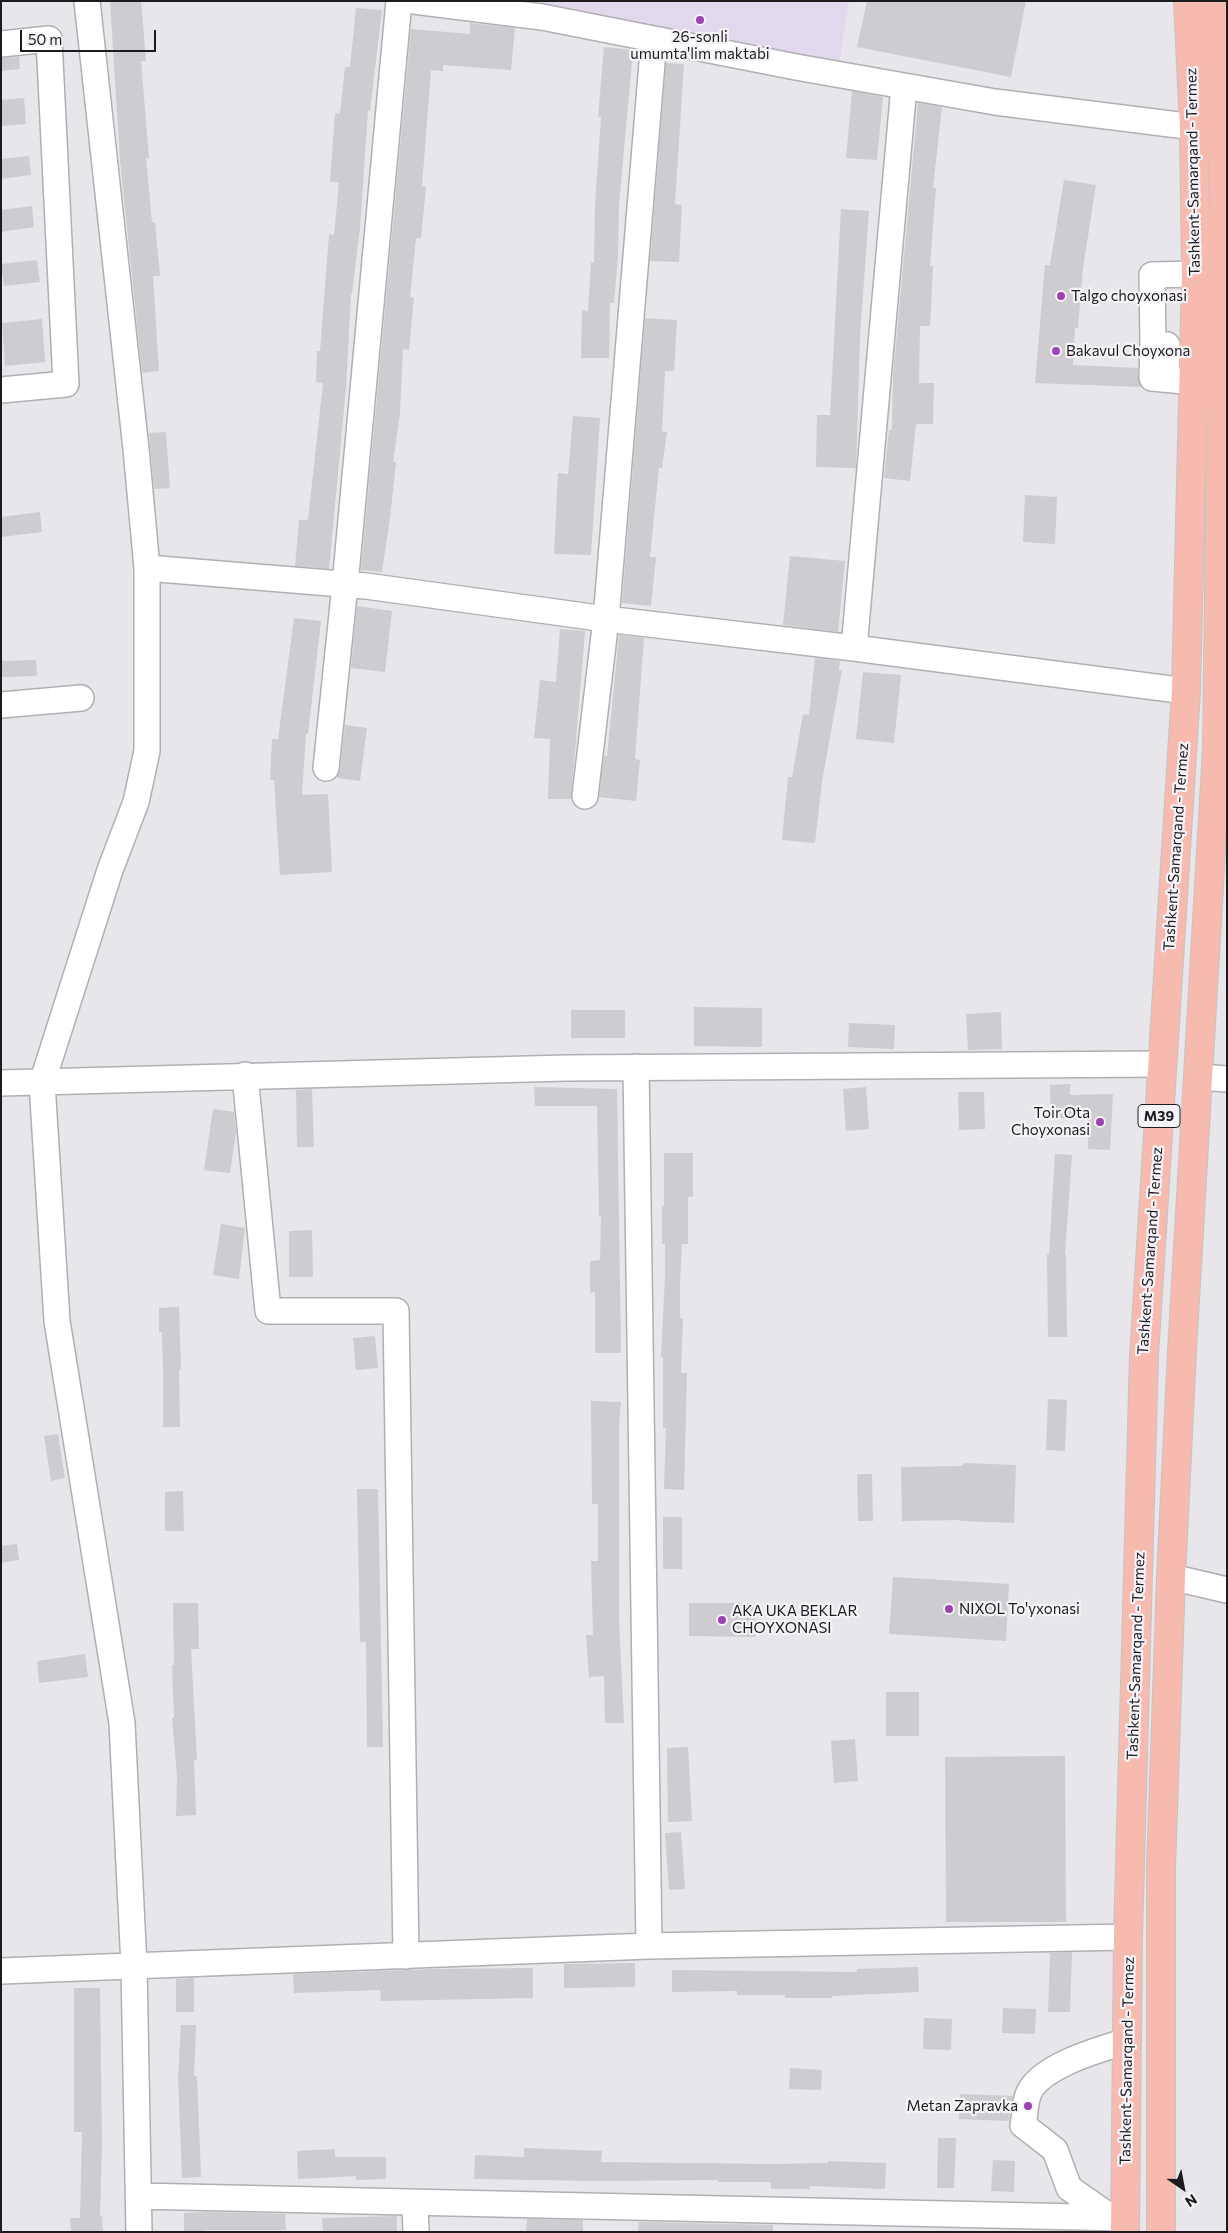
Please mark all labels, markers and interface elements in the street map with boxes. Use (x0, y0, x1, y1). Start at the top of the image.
marker: 26-sonli umumta'lim maktabi (694, 14, 706, 26)
scale bar (22, 20, 159, 52)
place label: 26-sonli umumta'lim maktabi (630, 28, 770, 63)
text: 50 m (28, 30, 62, 48)
street label: Tashkent-Samarqand - Termez (1182, 68, 1204, 276)
place label: Talgo choyxonasi (1071, 287, 1187, 305)
marker: Talgo choyxonasi (1055, 290, 1067, 302)
place label: Bakavul Choyxona (1066, 342, 1190, 360)
marker: Bakavul Choyxona (1050, 345, 1062, 357)
street label: Tashkent-Samarqand - Termez (1160, 742, 1192, 952)
place label: Toir Ota Choyxonasi (1011, 1104, 1090, 1139)
road number: M39 (1138, 1104, 1180, 1128)
marker: Toir Ota Choyxonasi (1094, 1116, 1106, 1128)
street label: Tashkent-Samarqand - Termez (1134, 1146, 1166, 1356)
street label: Tashkent-Samarqand - Termez (1123, 1552, 1149, 1760)
place label: NIXOL To'yxonasi (959, 1600, 1080, 1618)
place label: AKA UKA BEKLAR CHOYXONASI (732, 1602, 858, 1637)
marker: NIXOL To'yxonasi (943, 1603, 955, 1615)
marker: AKA UKA BEKLAR CHOYXONASI (716, 1614, 728, 1626)
street label: Tashkent-Samarqand - Termez (1116, 1957, 1138, 2165)
place label: Metan Zapravka (906, 2097, 1018, 2115)
marker: Metan Zapravka (1022, 2100, 1034, 2112)
north arrow (1158, 2163, 1208, 2213)
text: N (1182, 2191, 1200, 2211)

